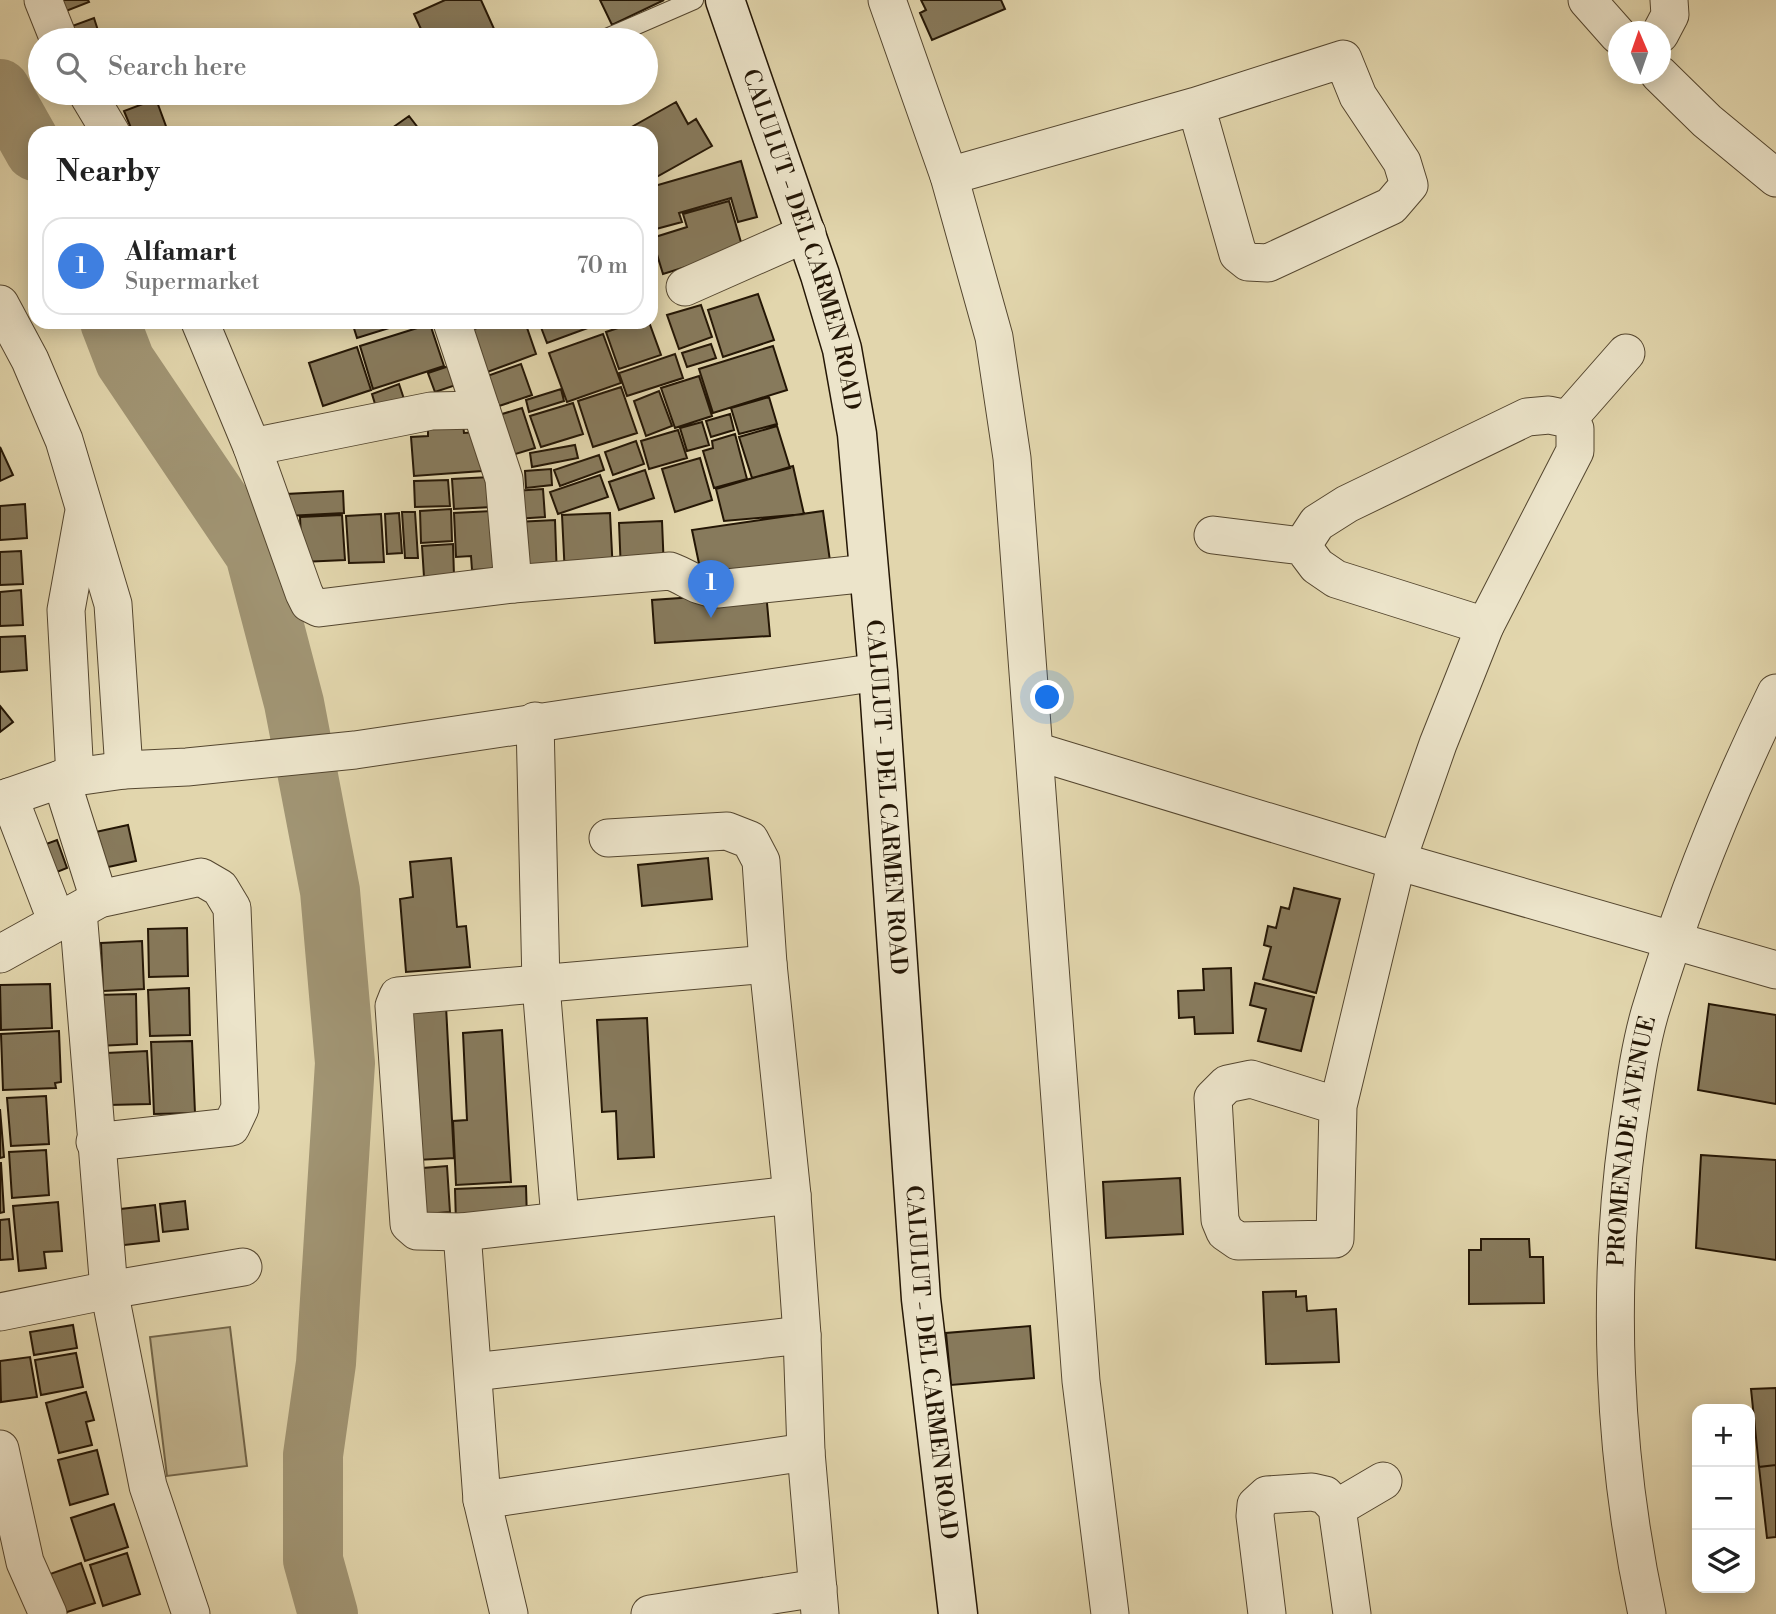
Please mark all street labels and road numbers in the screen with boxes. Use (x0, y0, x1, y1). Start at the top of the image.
street label: CALULUT - DEL CARMEN ROAD (736, 65, 867, 412)
street label: CALULUT - DEL CARMEN ROAD (859, 619, 913, 976)
street label: PROMENADE AVENUE (1602, 1013, 1662, 1267)
street label: CALULUT - DEL CARMEN ROAD (899, 1184, 963, 1541)

